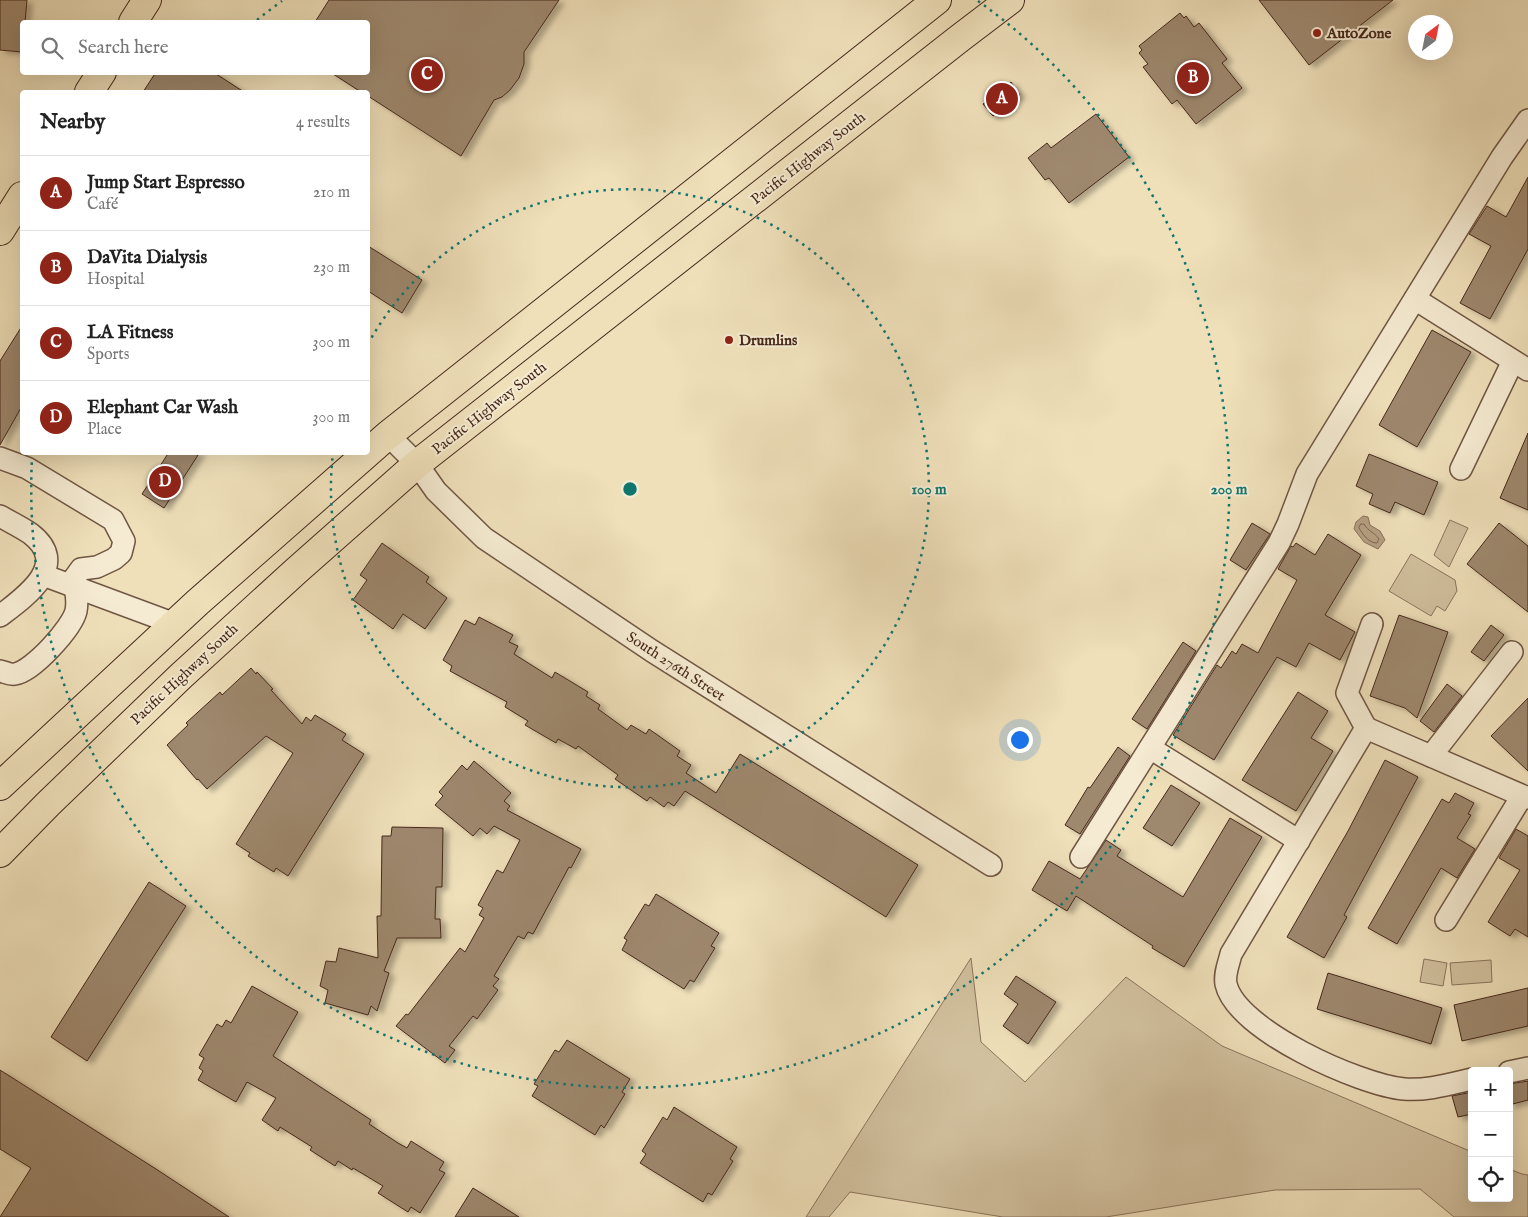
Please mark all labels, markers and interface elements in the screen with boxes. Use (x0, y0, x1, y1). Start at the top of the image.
north arrow (1408, 15, 1453, 60)
search box (20, 20, 370, 75)
place label: AutoZone (1326, 24, 1392, 43)
marker: AutoZone (1311, 27, 1323, 39)
icon: search (38, 34, 66, 62)
text: Search here (78, 36, 169, 60)
pin: C (411, 56, 443, 94)
pin: B (1177, 59, 1209, 97)
pin: A (986, 80, 1018, 118)
street label: Pacific Highway South (747, 108, 869, 209)
text: Nearby (40, 109, 105, 136)
text: 4 results (296, 113, 350, 133)
text: Jump Start Espresso (87, 171, 245, 195)
text: A (51, 183, 61, 203)
text: 210 m (313, 183, 350, 203)
text: Café (87, 195, 118, 215)
text: DaVita Dialysis (87, 246, 207, 270)
text: B (51, 258, 61, 278)
text: 230 m (313, 258, 350, 278)
text: Hospital (87, 270, 144, 290)
text: LA Fitness (87, 321, 173, 345)
place label: Drumlins (739, 331, 798, 350)
text: C (50, 333, 62, 353)
text: 300 m (312, 333, 350, 353)
marker: Drumlins (723, 334, 735, 346)
text: Sports (87, 345, 129, 365)
street label: Pacific Highway South (428, 358, 550, 459)
text: Elephant Car Wash (87, 396, 238, 420)
text: D (50, 408, 62, 428)
text: 300 m (312, 408, 350, 428)
text: Place (87, 420, 122, 440)
pin: D (149, 463, 181, 501)
centre of rings (621, 480, 639, 498)
text: 100 m (911, 480, 947, 499)
text: 200 m (1211, 480, 1248, 499)
street label: Pacific Highway South (127, 620, 242, 729)
street label: South 276th Street (623, 627, 729, 705)
your location (1007, 727, 1033, 753)
map controls (1468, 1067, 1513, 1202)
button: + (1468, 1067, 1513, 1112)
button: − (1468, 1112, 1513, 1157)
button: locate (1468, 1157, 1513, 1202)

